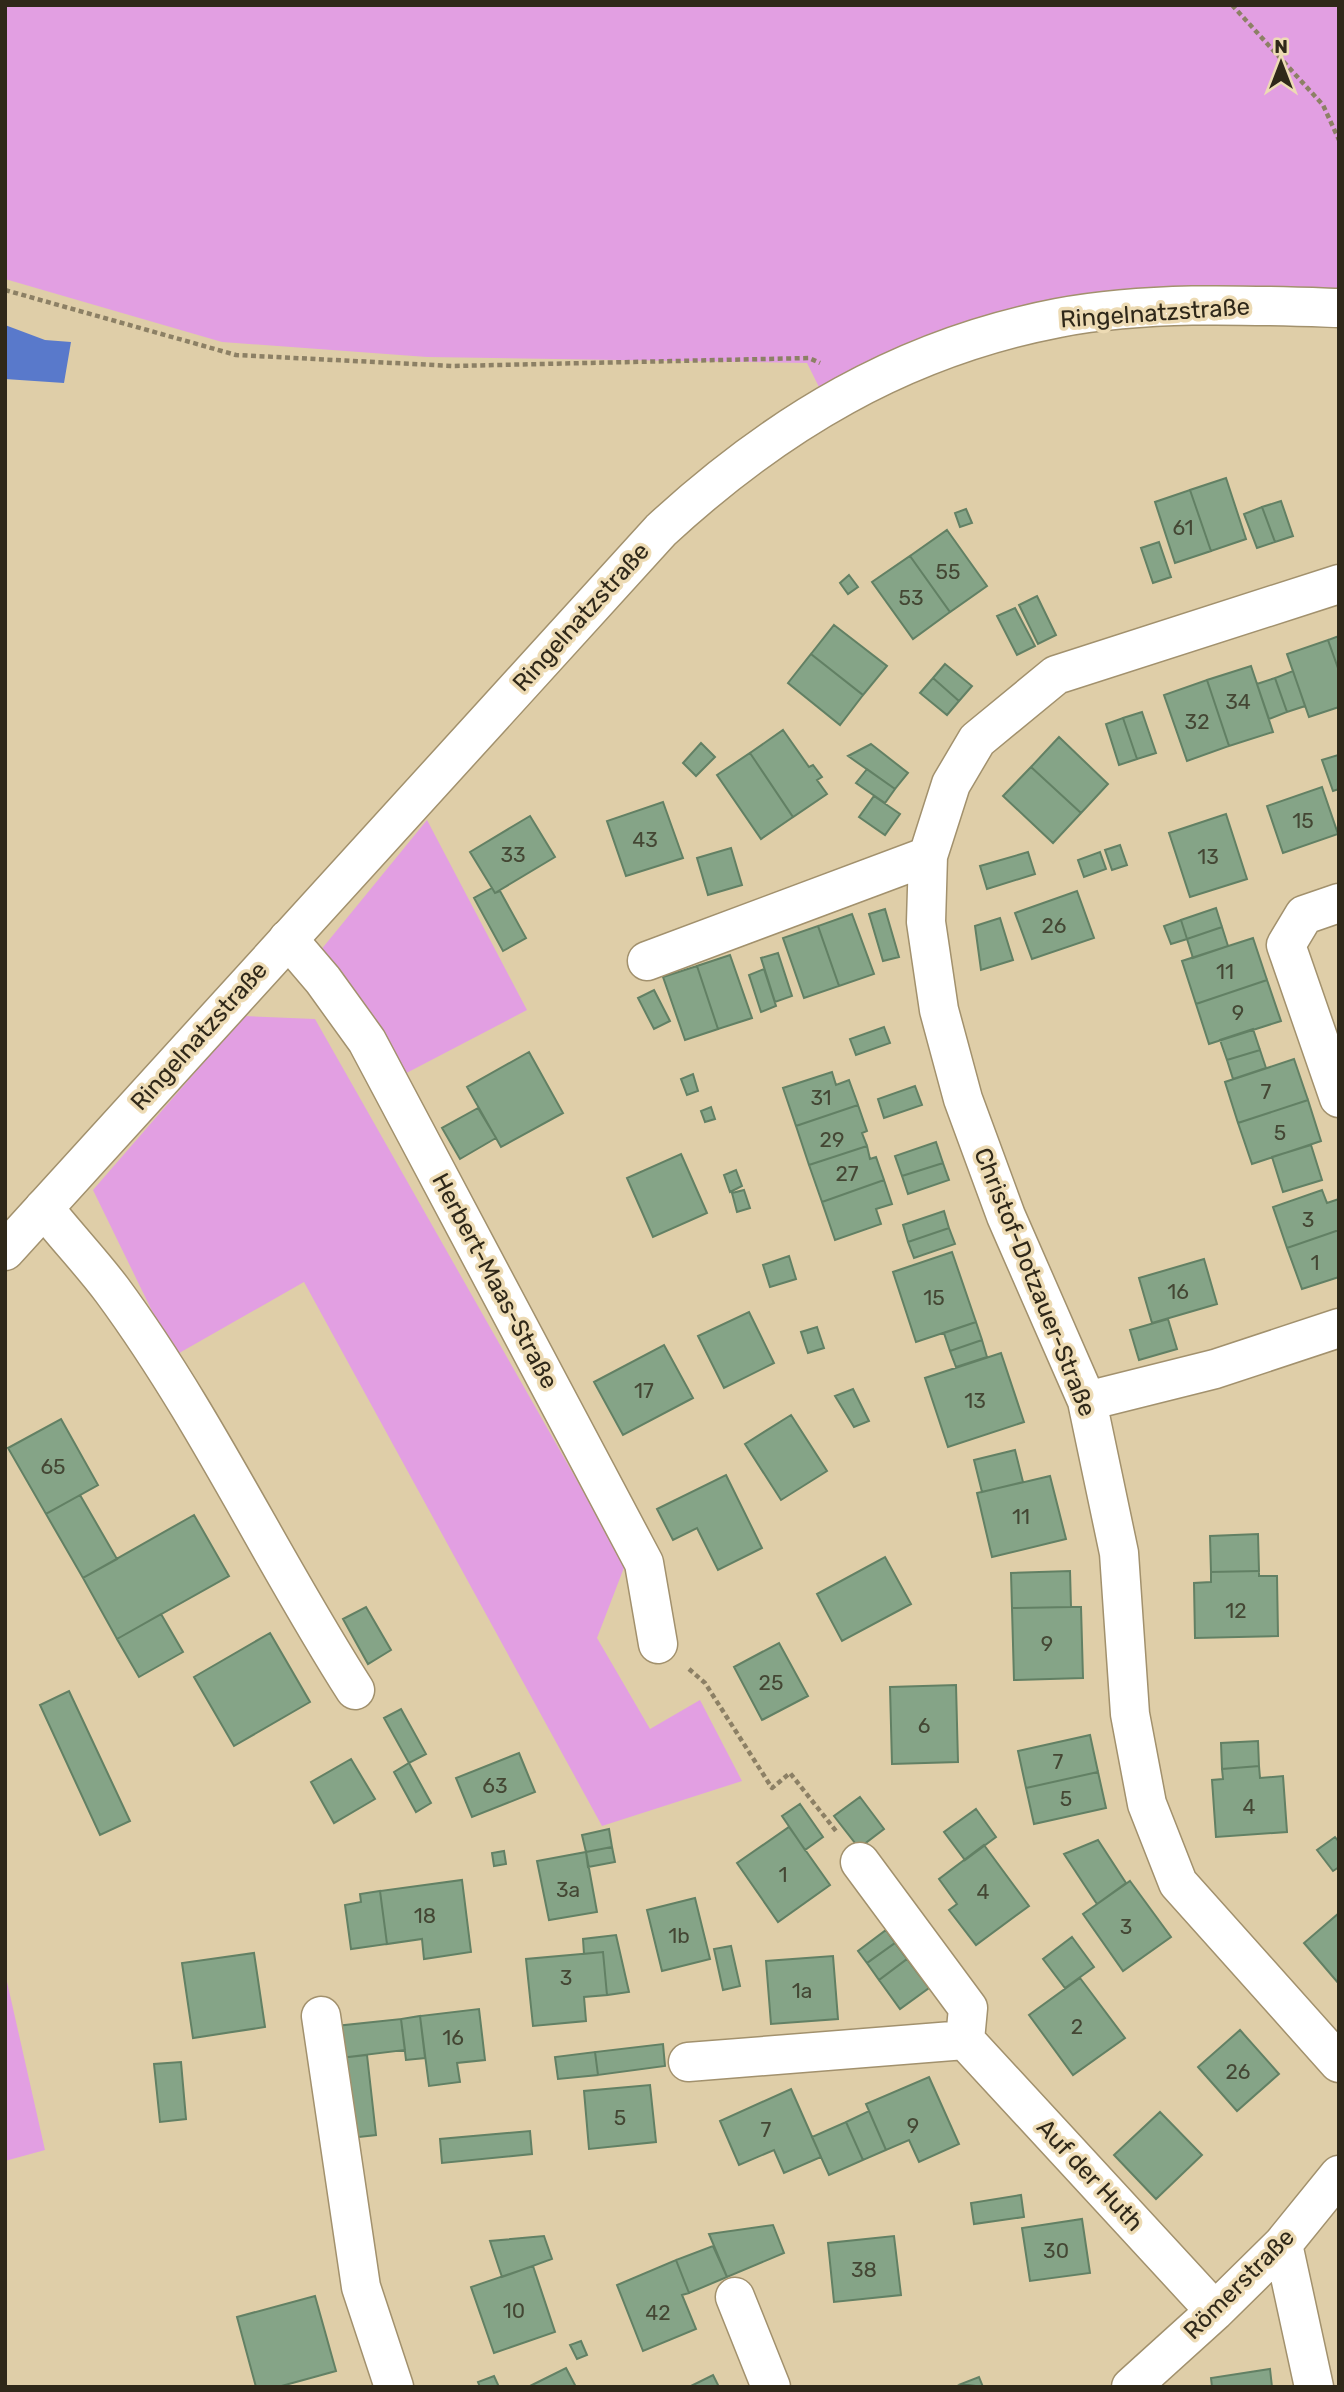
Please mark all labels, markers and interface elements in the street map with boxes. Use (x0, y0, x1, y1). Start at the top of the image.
north arrow (1246, 28, 1316, 98)
text: N (1274, 35, 1288, 58)
street label: Ringelnatzstraße (1059, 292, 1251, 334)
house number: 61 (1172, 515, 1194, 540)
street label: Ringelnatzstraße (507, 537, 655, 697)
house number: 55 (936, 559, 960, 584)
house number: 53 (898, 585, 924, 610)
house number: 34 (1225, 689, 1251, 714)
house number: 32 (1185, 709, 1209, 734)
house number: 15 (1292, 808, 1314, 833)
house number: 43 (632, 827, 658, 852)
house number: 33 (500, 842, 526, 867)
house number: 13 (1197, 844, 1219, 869)
house number: 26 (1042, 913, 1067, 938)
street label: Ringelnatzstraße (125, 956, 273, 1116)
house number: 11 (1216, 959, 1234, 984)
house number: 9 (1232, 1000, 1244, 1025)
house number: 7 (1261, 1079, 1272, 1104)
house number: 31 (810, 1085, 832, 1110)
house number: 5 (1274, 1120, 1286, 1145)
house number: 29 (820, 1127, 844, 1152)
street label: Christof-Dotzauer-Straße (968, 1144, 1102, 1420)
house number: 27 (835, 1161, 859, 1186)
street label: Herbert-Maas-Straße (426, 1169, 564, 1393)
house number: 3 (1302, 1207, 1314, 1232)
house number: 1 (1311, 1250, 1320, 1275)
house number: 16 (1167, 1279, 1189, 1304)
house number: 15 (923, 1285, 945, 1310)
house number: 17 (634, 1378, 654, 1403)
house number: 13 (964, 1388, 986, 1413)
house number: 65 (40, 1454, 66, 1479)
house number: 11 (1012, 1504, 1030, 1529)
house number: 12 (1225, 1598, 1247, 1623)
house number: 9 (1041, 1631, 1053, 1656)
house number: 25 (759, 1670, 783, 1695)
house number: 6 (918, 1713, 930, 1738)
house number: 7 (1053, 1749, 1064, 1774)
house number: 63 (482, 1773, 508, 1798)
house number: 5 (1060, 1786, 1072, 1811)
house number: 4 (1242, 1794, 1256, 1819)
house number: 1 (779, 1862, 788, 1887)
house number: 3a (556, 1877, 580, 1902)
house number: 4 (976, 1879, 990, 1904)
house number: 18 (414, 1903, 436, 1928)
house number: 3 (1120, 1914, 1132, 1939)
house number: 1b (668, 1923, 690, 1948)
house number: 3 (560, 1965, 572, 1990)
house number: 1a (792, 1978, 812, 2003)
house number: 2 (1071, 2014, 1083, 2039)
house number: 16 (442, 2025, 464, 2050)
house number: 26 (1226, 2059, 1251, 2084)
house number: 5 (614, 2105, 626, 2130)
house number: 9 (907, 2113, 919, 2138)
street label: Auf der Huth (1031, 2113, 1149, 2237)
house number: 7 (761, 2117, 772, 2142)
street label: Römerstraße (1178, 2223, 1300, 2345)
house number: 30 (1043, 2238, 1069, 2263)
house number: 38 (851, 2257, 877, 2282)
house number: 10 (503, 2298, 525, 2323)
house number: 42 (645, 2300, 671, 2325)

